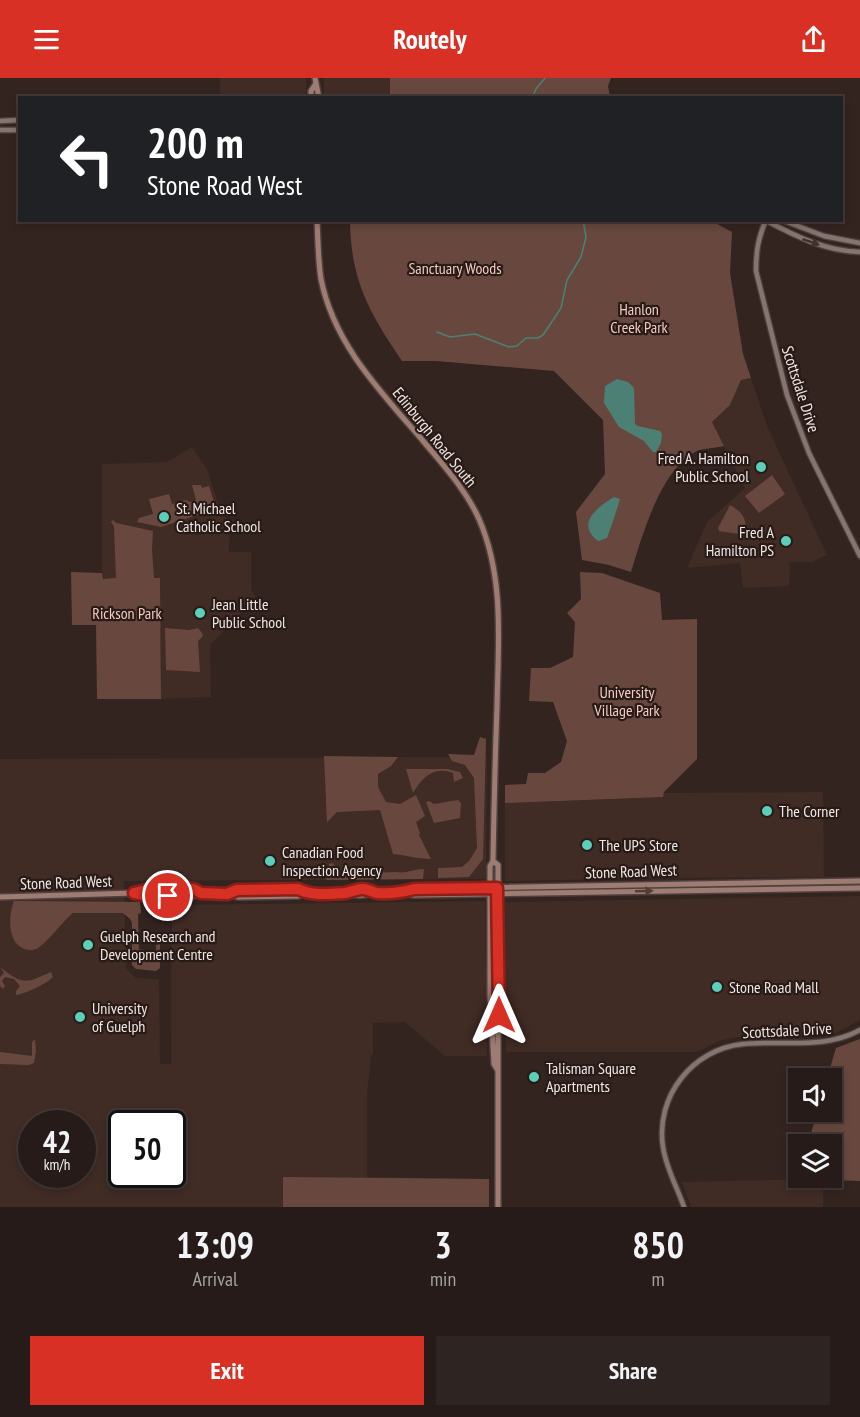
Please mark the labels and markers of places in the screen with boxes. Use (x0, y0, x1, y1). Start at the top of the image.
place label: Fred A. Hamilton Public School (658, 448, 749, 486)
marker: Fred A. Hamilton Public School (754, 460, 768, 474)
place label: St. Michael Catholic School (176, 498, 261, 536)
marker: St. Michael Catholic School (157, 510, 171, 524)
place label: Fred A Hamilton PS (706, 522, 774, 560)
marker: Fred A Hamilton PS (779, 534, 793, 548)
place label: Jean Little Public School (211, 594, 286, 632)
marker: Jean Little Public School (193, 606, 207, 620)
place label: The Corner (779, 801, 840, 821)
marker: The Corner (760, 804, 774, 818)
place label: The UPS Store (599, 835, 678, 855)
marker: The UPS Store (580, 838, 594, 852)
place label: Canadian Food Inspection Agency (282, 842, 382, 880)
marker: Canadian Food Inspection Agency (263, 854, 277, 868)
pin (142, 870, 193, 921)
place label: Guelph Research and Development Centre (100, 926, 216, 964)
marker: Guelph Research and Development Centre (81, 938, 95, 952)
place label: Stone Road Mall (729, 977, 819, 997)
marker: Stone Road Mall (710, 980, 724, 994)
place label: University of Guelph (92, 998, 147, 1036)
marker: University of Guelph (73, 1010, 87, 1024)
place label: Talisman Square Apartments (546, 1058, 636, 1096)
marker: Talisman Square Apartments (527, 1070, 541, 1084)

